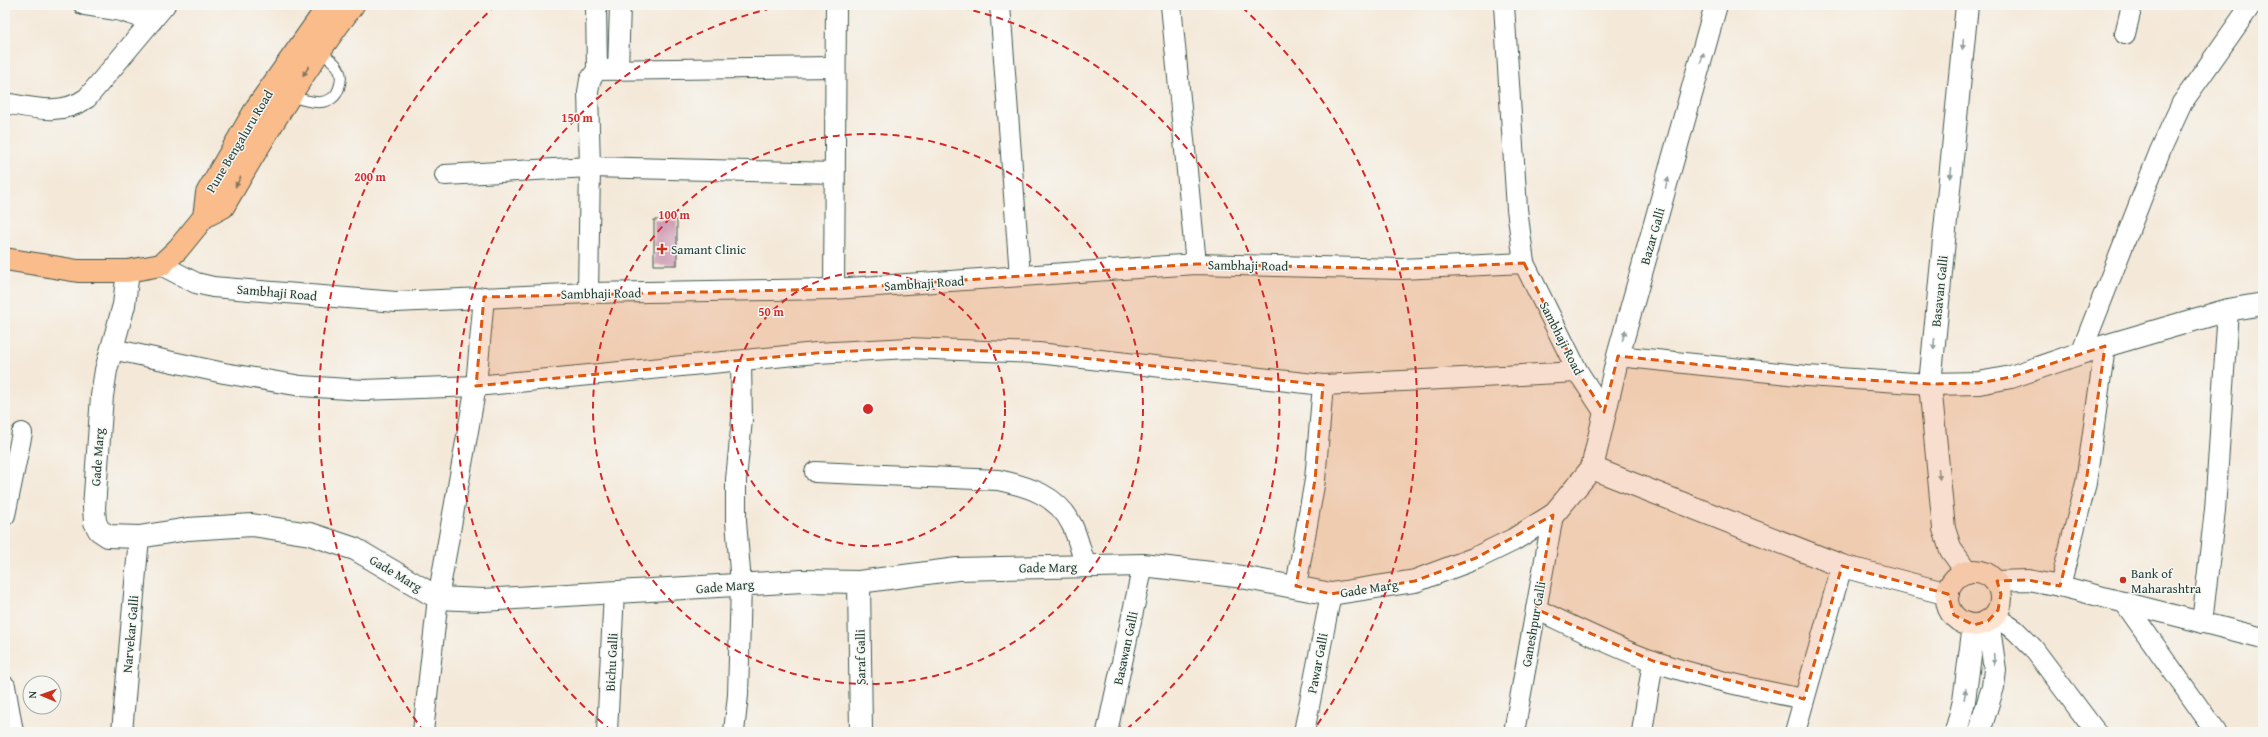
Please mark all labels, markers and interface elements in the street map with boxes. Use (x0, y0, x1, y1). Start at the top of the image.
one-way arrow (1960, 38, 1966, 50)
one-way arrow (1700, 51, 1706, 64)
one-way arrow (302, 66, 310, 76)
street label: Pune Bengaluru Road (201, 86, 278, 196)
text: 150 m (561, 109, 594, 126)
one-way arrow (1947, 167, 1954, 179)
text: 200 m (354, 168, 387, 185)
one-way arrow (234, 176, 241, 188)
one-way arrow (1664, 177, 1670, 189)
street label: Bazar Galli (1635, 205, 1670, 267)
text: 100 m (658, 206, 691, 223)
place label: Samant Clinic (671, 240, 746, 259)
marker: Samant Clinic (656, 243, 668, 255)
street label: Basavan Galli (1926, 254, 1953, 328)
street label: Sambhaji Road (1208, 255, 1288, 276)
street label: Sambhaji Road (883, 271, 965, 296)
street label: Sambhaji Road (236, 280, 318, 305)
street label: Sambhaji Road (561, 283, 641, 304)
street label: Sambhaji Road (1535, 298, 1588, 378)
text: 50 m (758, 303, 784, 320)
one-way arrow (1621, 329, 1627, 341)
one-way arrow (1931, 338, 1937, 350)
centre of rings (861, 402, 875, 416)
street label: Gade Marg (86, 427, 109, 487)
one-way arrow (1936, 468, 1942, 480)
street label: Gade Marg (366, 550, 426, 597)
street label: Gade Marg (1019, 557, 1078, 578)
place label: Bank of Maharashtra (2131, 564, 2202, 598)
street label: Gade Marg (695, 574, 755, 599)
street label: Gade Marg (1339, 574, 1400, 602)
marker: Bank of Maharashtra (2118, 575, 2128, 585)
street label: Ganeshpur Galli (1517, 579, 1550, 668)
street label: Narvekar Galli (118, 594, 143, 674)
street label: Basawan Galli (1108, 609, 1143, 687)
street label: Saraf Galli (851, 629, 870, 685)
street label: Pawar Galli (1302, 631, 1333, 695)
street label: Bichu Galli (600, 632, 623, 692)
one-way arrow (1991, 653, 1997, 666)
north arrow (22, 675, 62, 715)
one-way arrow (1962, 688, 1968, 700)
text: N (24, 690, 40, 699)

